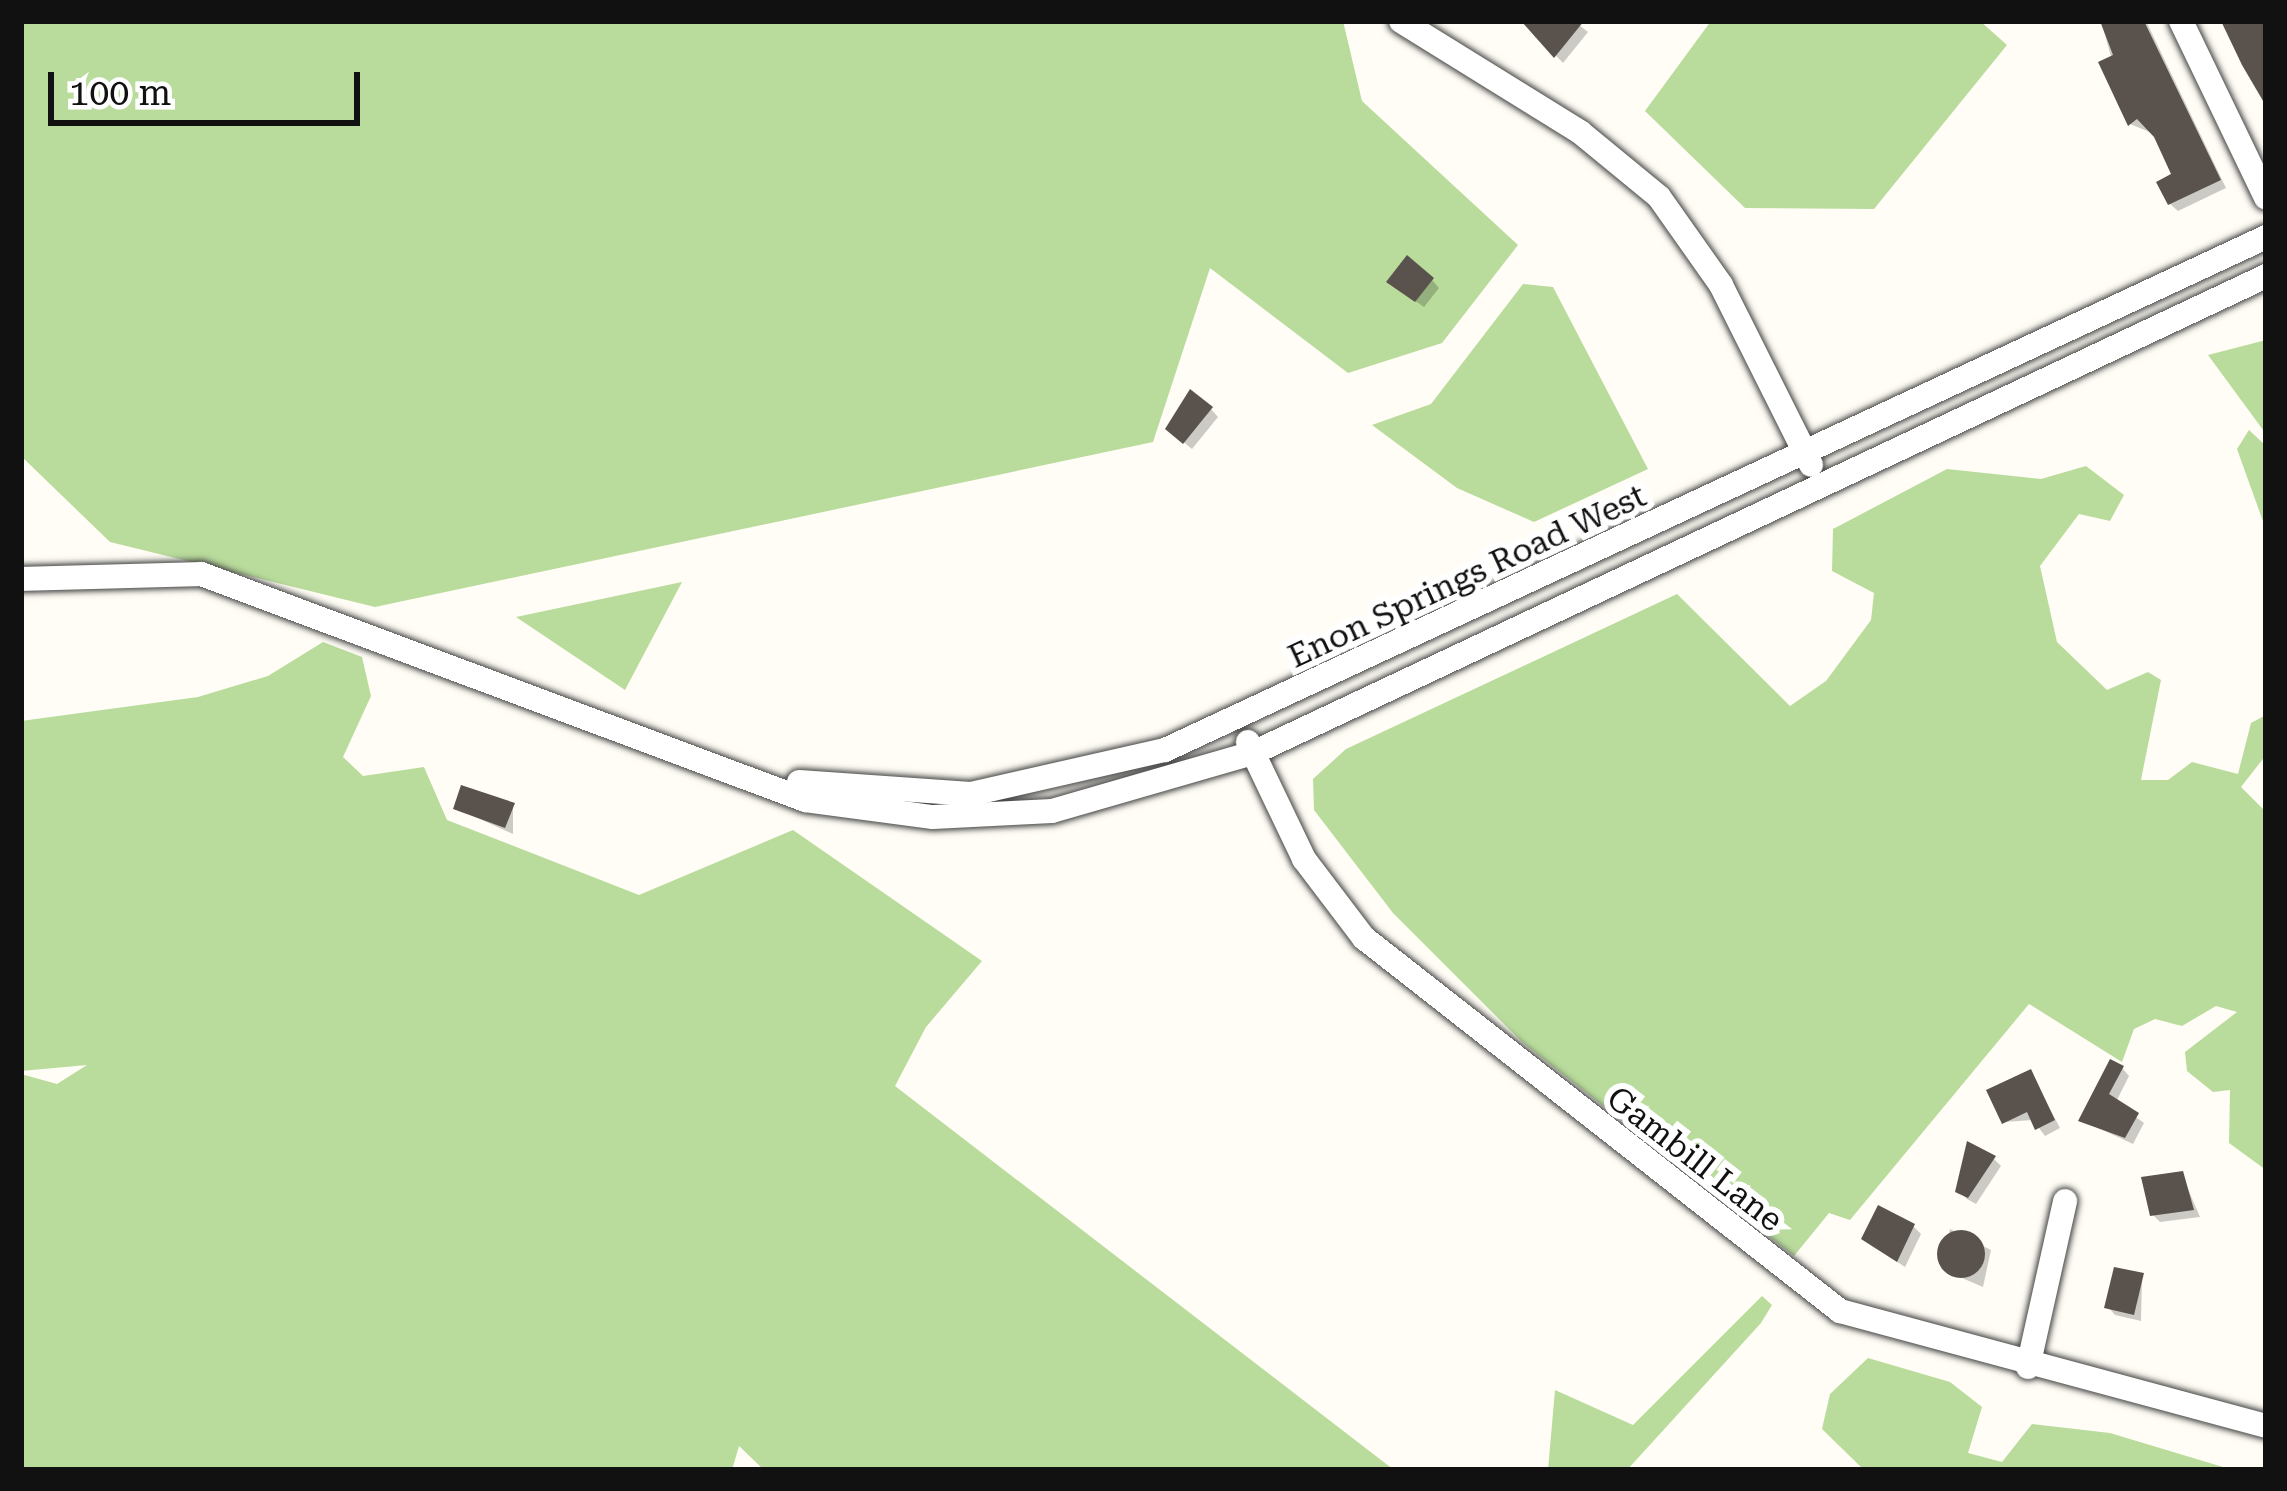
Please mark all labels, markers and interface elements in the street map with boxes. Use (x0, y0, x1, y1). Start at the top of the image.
scale bar (54, 48, 366, 122)
text: 100 m (69, 72, 171, 114)
street label: Enon Springs Road West (1282, 476, 1652, 676)
street label: Gambill Lane (1599, 1078, 1791, 1240)

